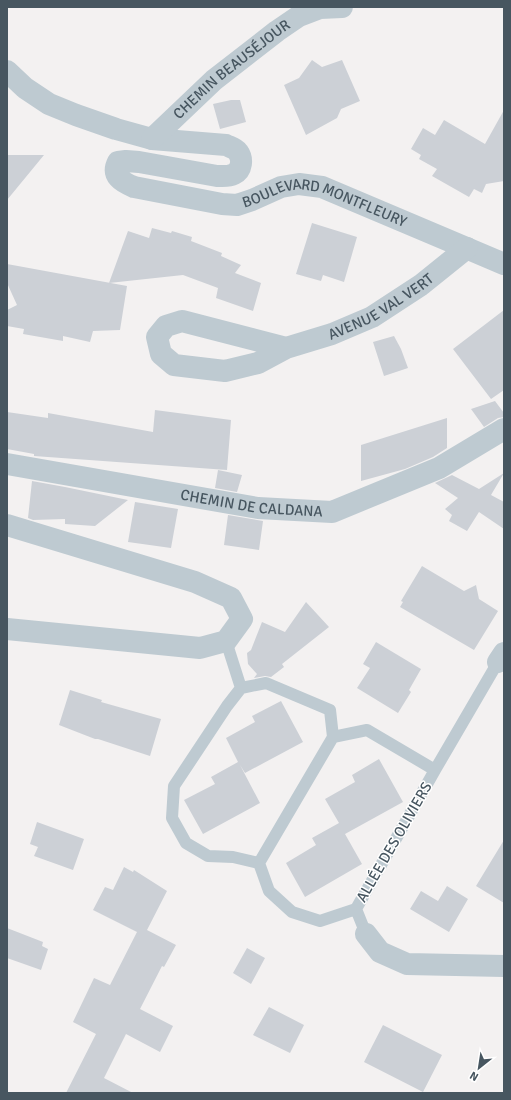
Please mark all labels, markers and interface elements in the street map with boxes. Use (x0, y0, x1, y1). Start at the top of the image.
street label: CHEMIN BEAUSÉJOUR (169, 16, 294, 123)
street label: BOULEVARD MONTFLEURY (240, 175, 410, 231)
street label: AVENUE VAL VERT (325, 269, 438, 344)
street label: CHEMIN DE CALDANA (179, 486, 323, 520)
street label: ALLÉE DES OLIVIERS (351, 778, 436, 905)
north arrow (459, 1048, 499, 1088)
text: N (468, 1069, 481, 1084)

